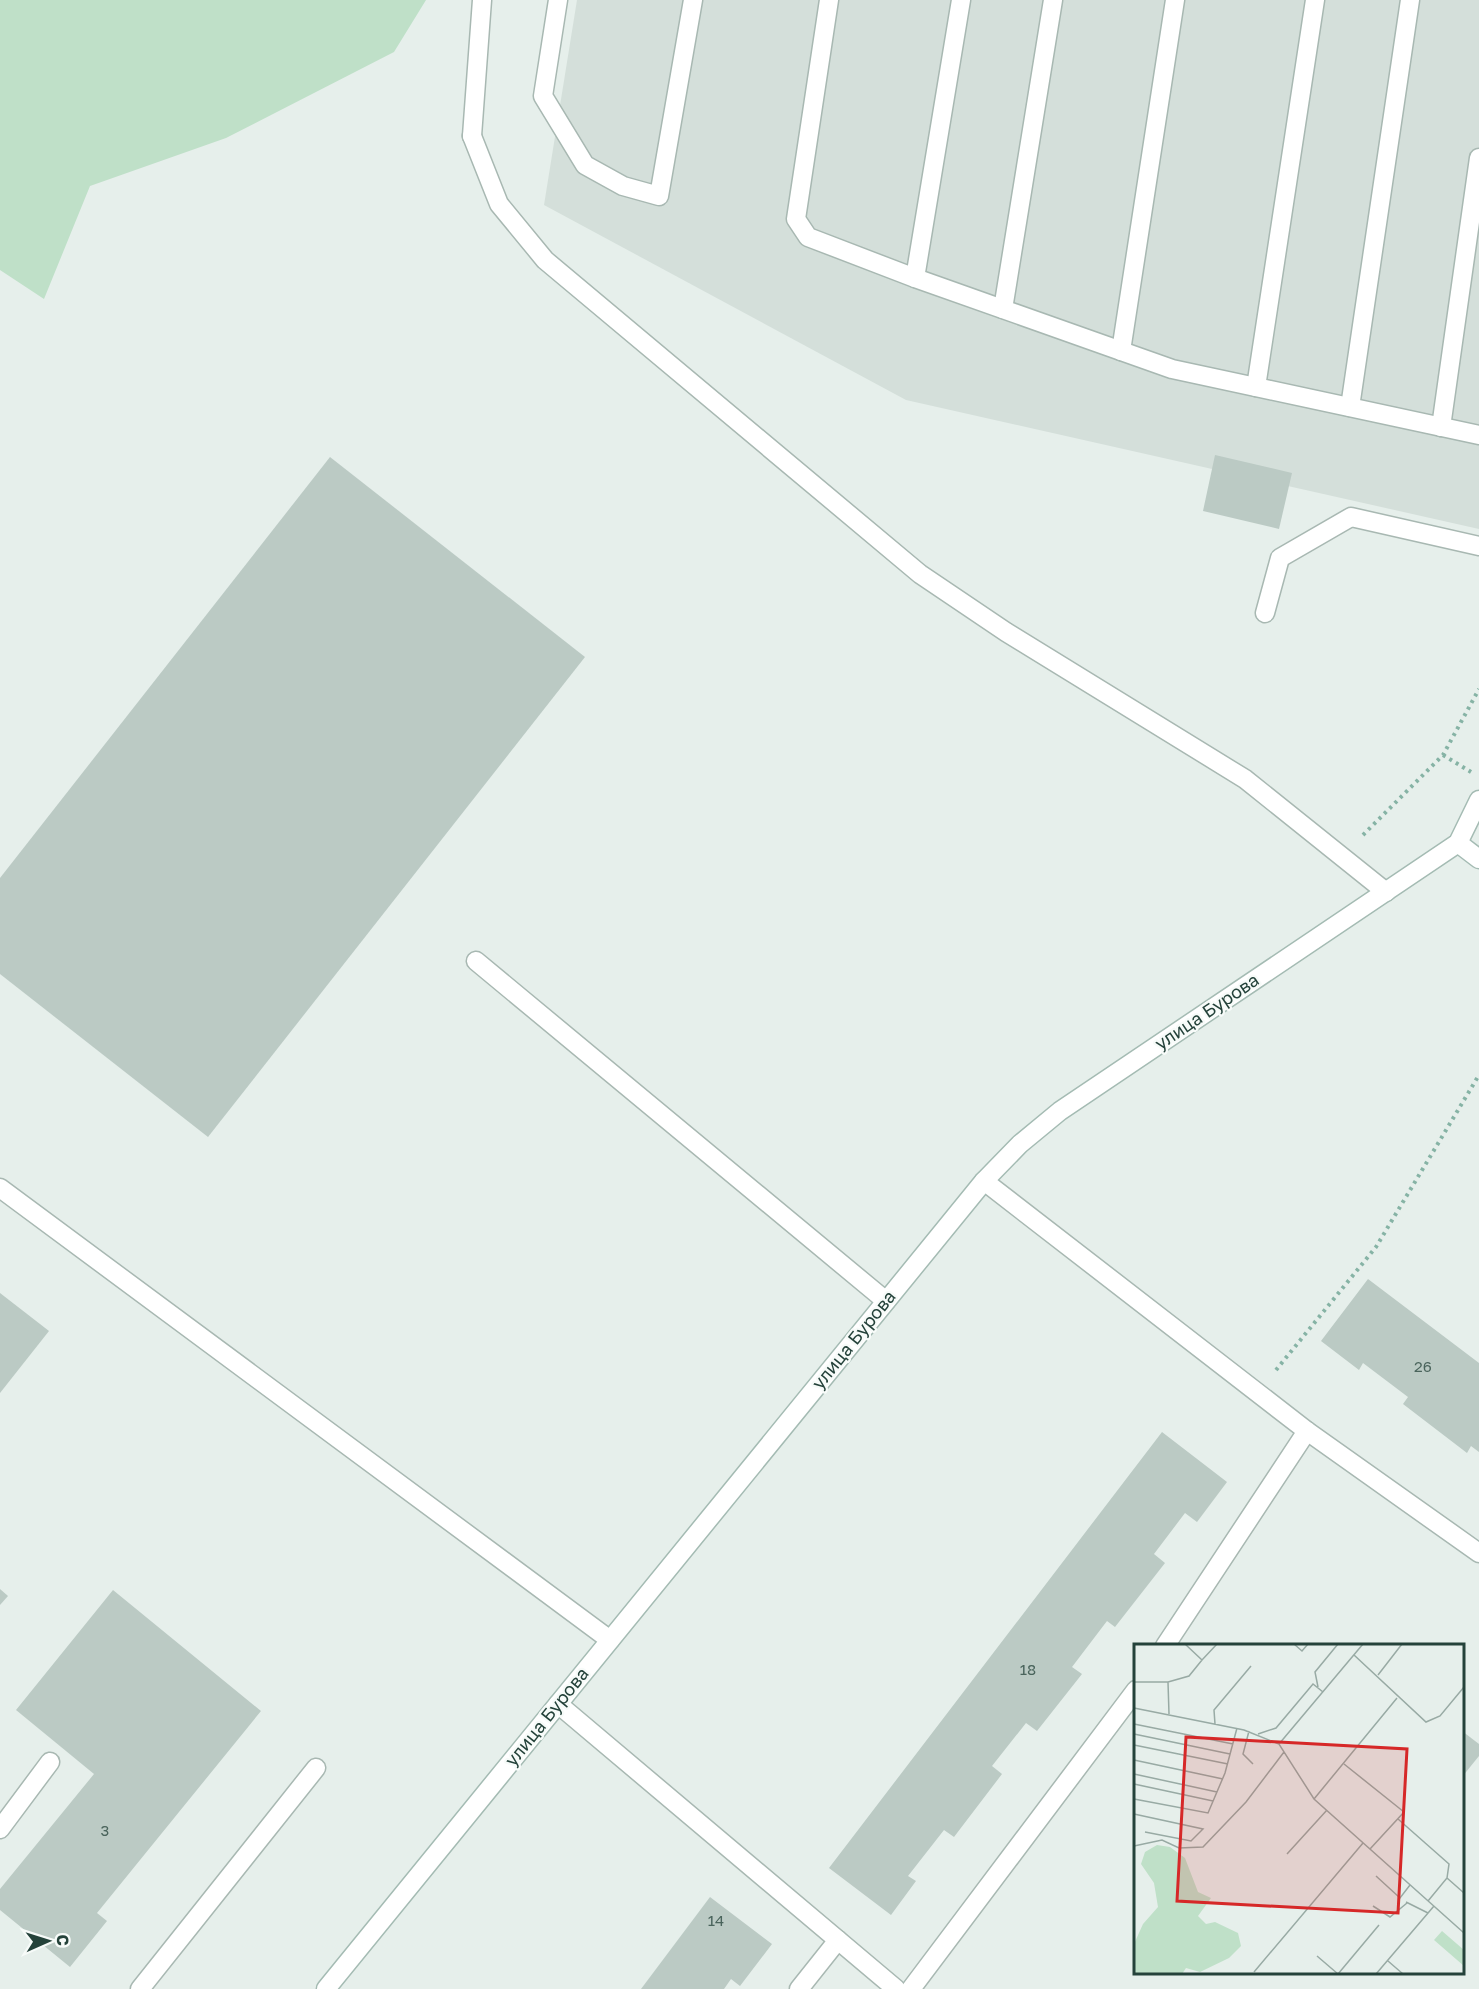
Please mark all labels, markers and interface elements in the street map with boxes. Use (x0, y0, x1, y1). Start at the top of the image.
street label: улица Бурова (1150, 968, 1263, 1054)
street label: улица Бурова (807, 1285, 900, 1393)
house number: 26 (1414, 1357, 1432, 1375)
inset map (1134, 1644, 1464, 1974)
house number: 18 (1020, 1660, 1036, 1678)
street label: улица Бурова (500, 1662, 593, 1770)
house number: 3 (101, 1821, 109, 1839)
north arrow (18, 1911, 78, 1971)
house number: 14 (708, 1911, 724, 1929)
text: С (53, 1934, 73, 1946)

